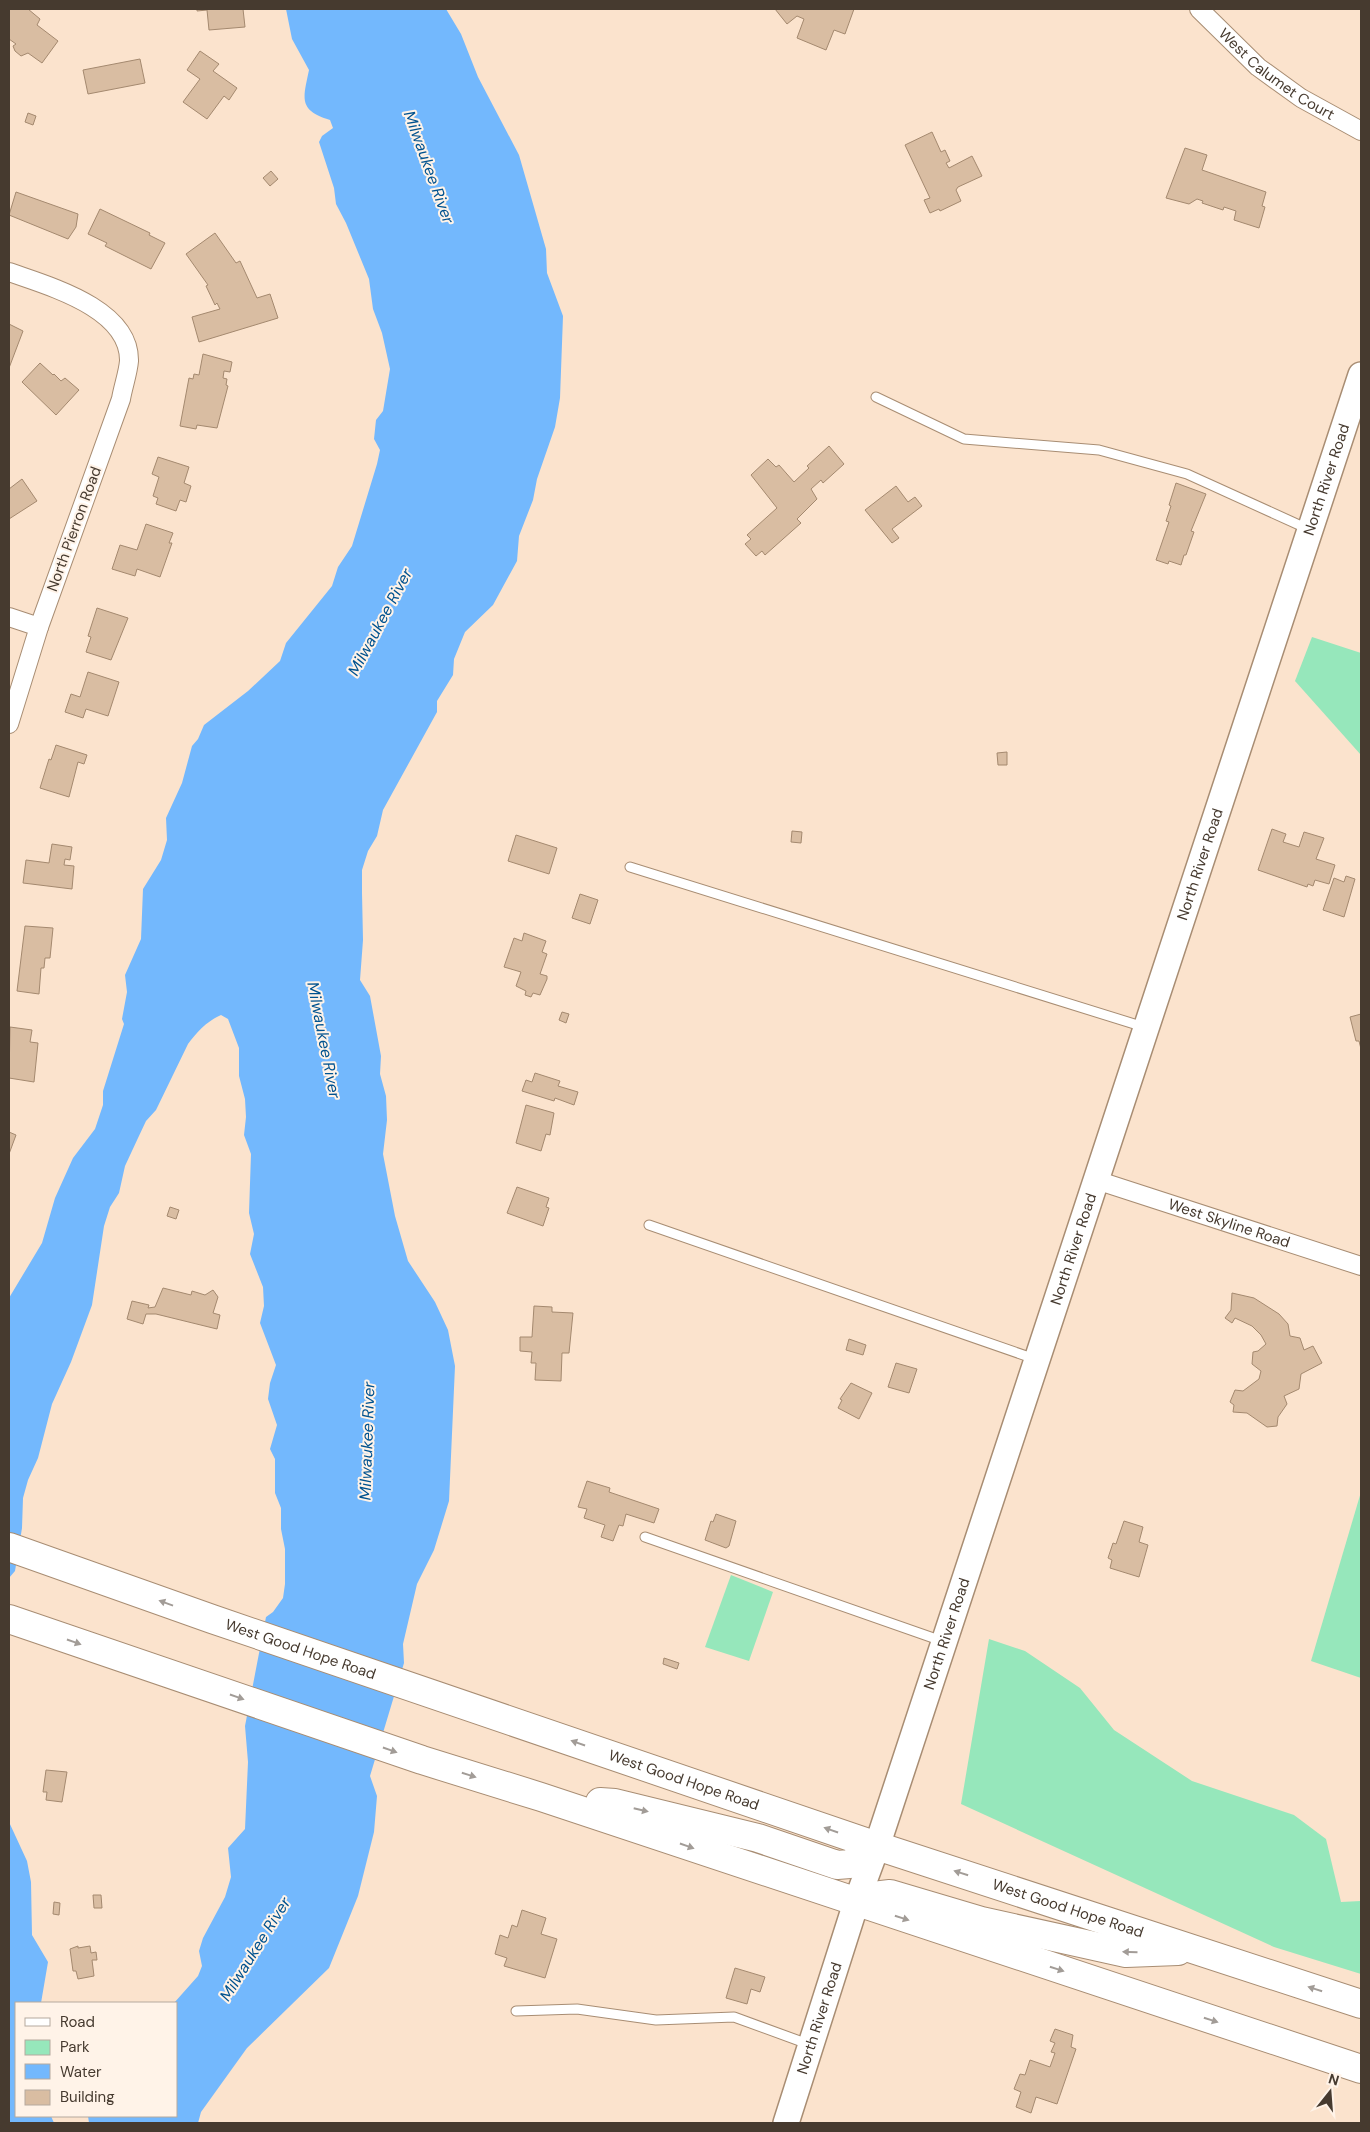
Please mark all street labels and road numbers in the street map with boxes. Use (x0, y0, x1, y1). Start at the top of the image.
street label: West Calumet Court (1214, 24, 1338, 125)
street label: North River Road (1299, 421, 1354, 538)
street label: North Pierron Road (42, 464, 106, 594)
street label: North River Road (1172, 806, 1228, 923)
street label: North River Road (1046, 1191, 1101, 1308)
street label: West Skyline Road (1166, 1194, 1293, 1252)
street label: North River Road (919, 1575, 975, 1692)
street label: West Good Hope Road (223, 1614, 379, 1684)
street label: West Good Hope Road (606, 1745, 762, 1815)
street label: West Good Hope Road (990, 1874, 1146, 1942)
street label: North River Road (792, 1960, 847, 2077)

